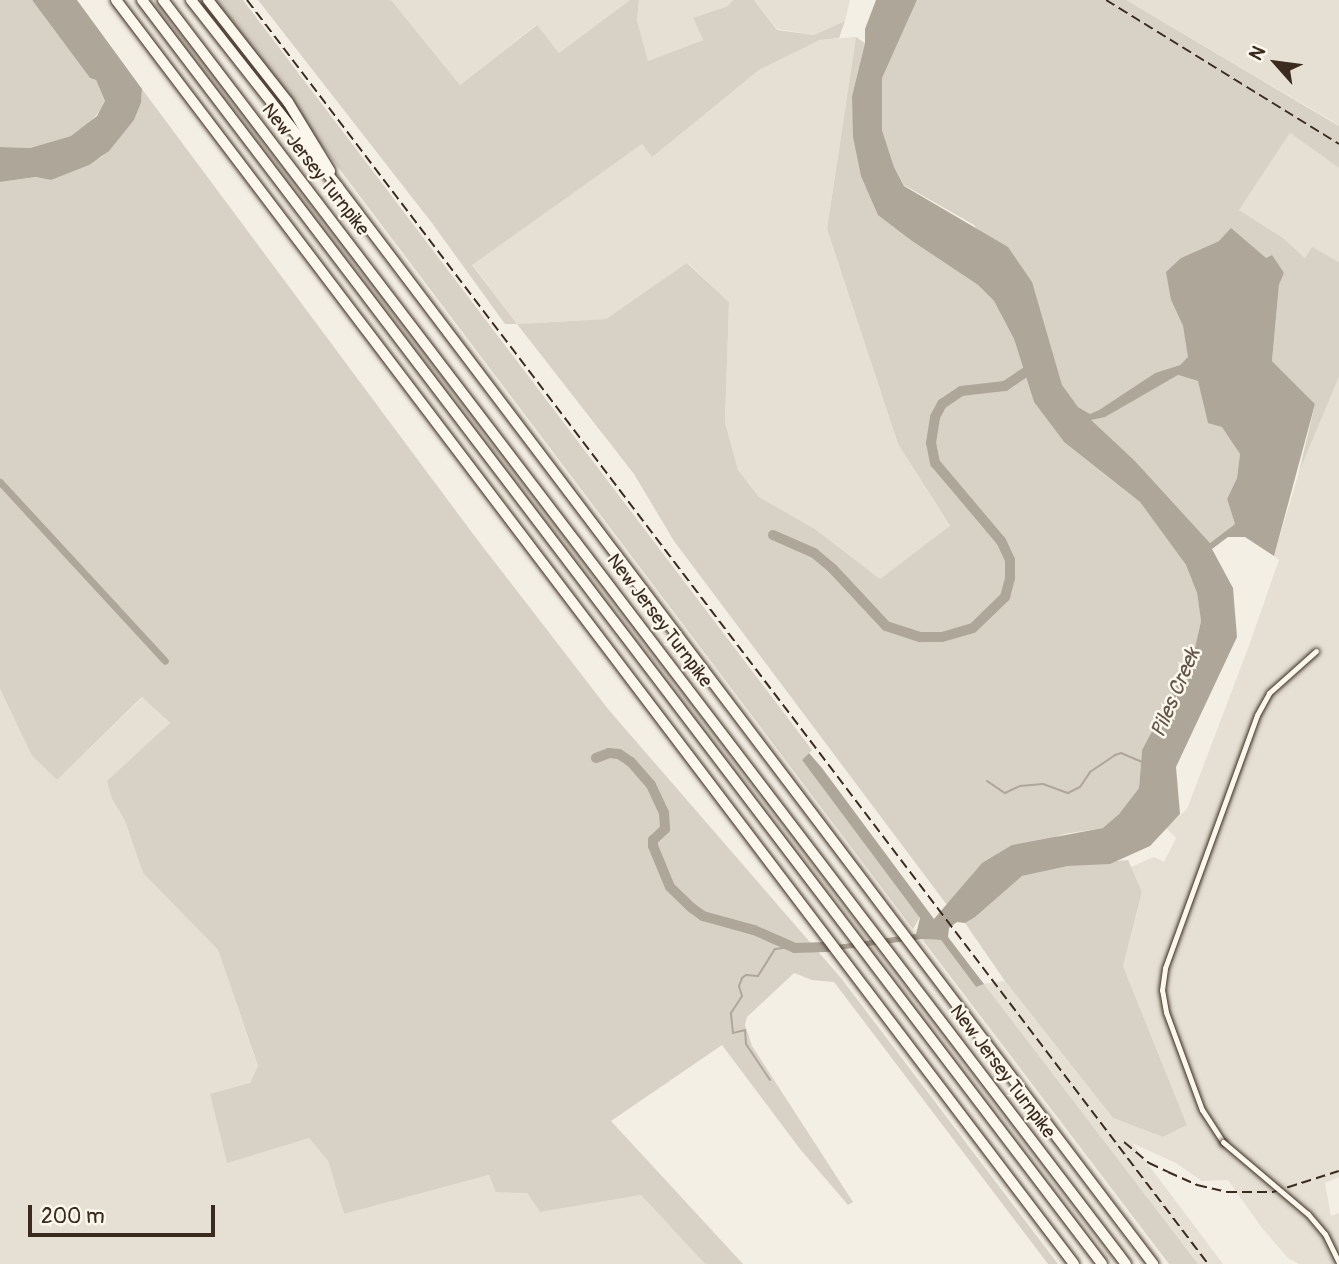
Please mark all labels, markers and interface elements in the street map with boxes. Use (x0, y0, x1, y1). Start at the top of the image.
north arrow (1241, 28, 1311, 98)
text: N (1244, 42, 1271, 64)
street label: New Jersey Turnpike (256, 99, 374, 241)
street label: New Jersey Turnpike (601, 550, 717, 692)
water label: Piles Creek (1146, 645, 1206, 741)
street label: New Jersey Turnpike (944, 1001, 1060, 1143)
scale bar (32, 1190, 219, 1234)
text: 200 m (41, 1203, 105, 1230)

